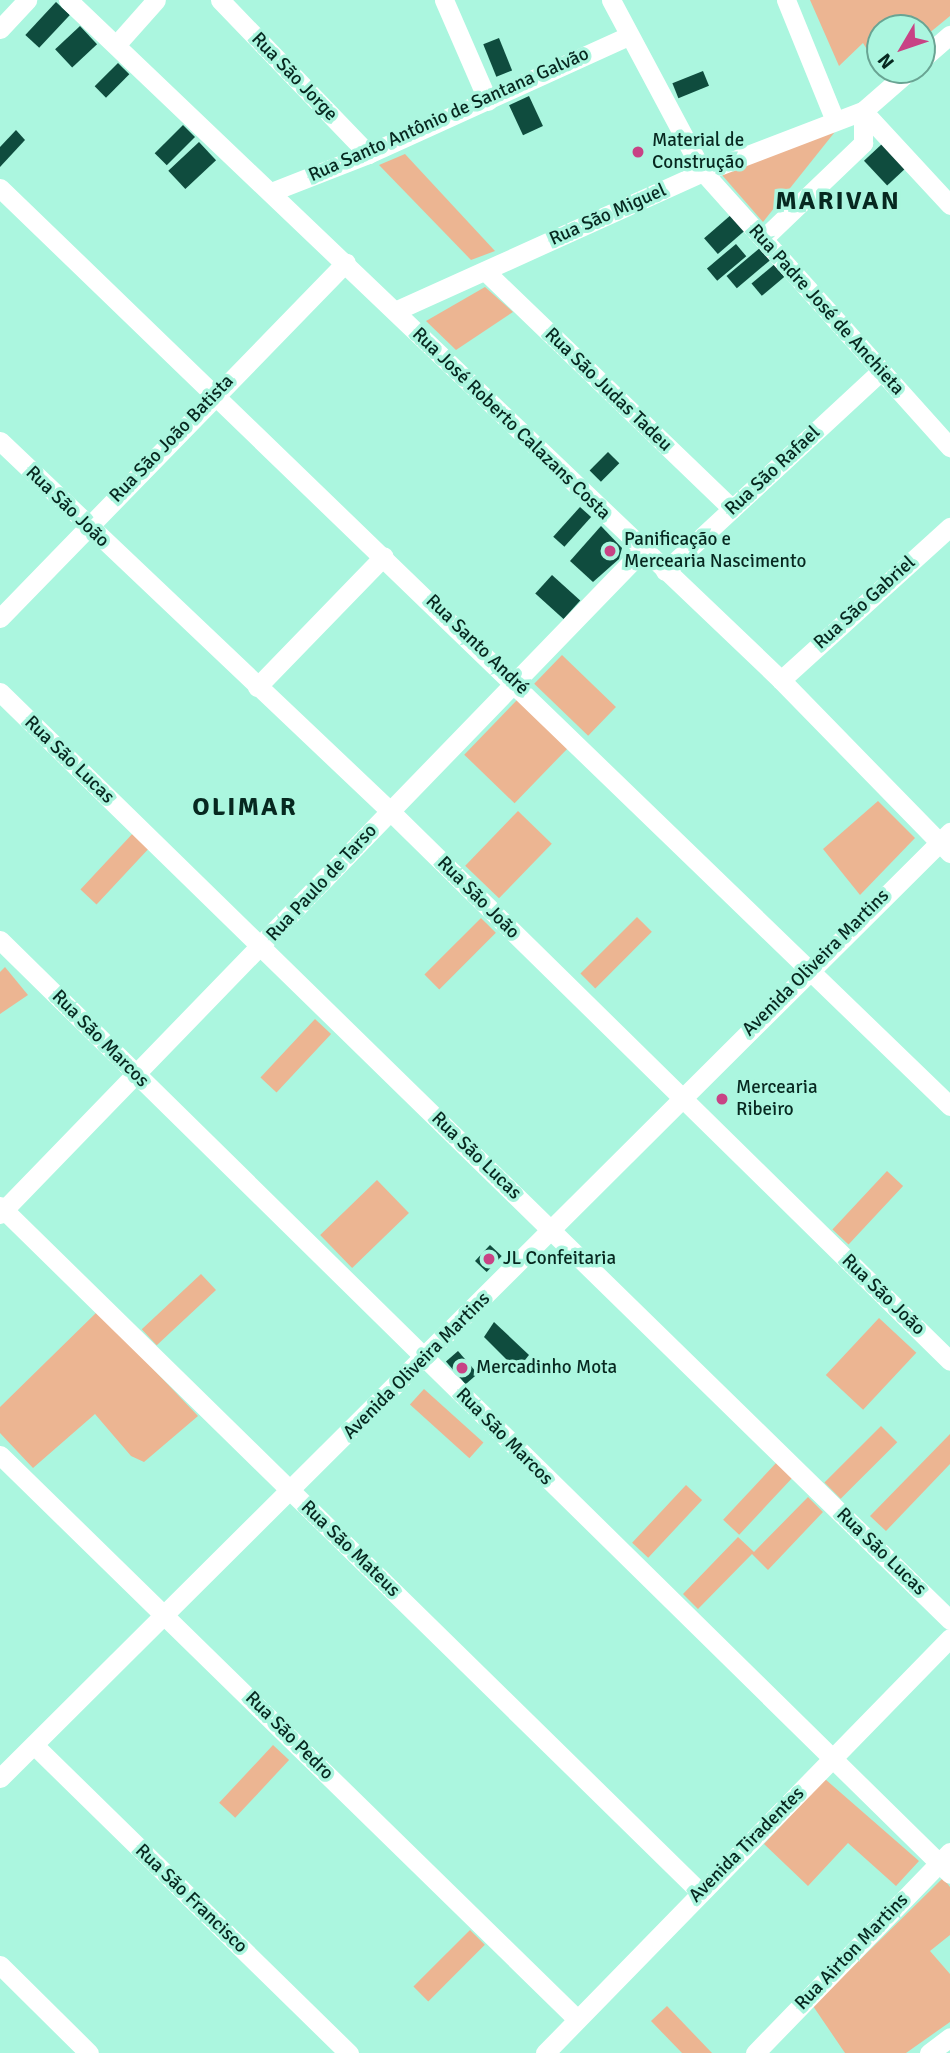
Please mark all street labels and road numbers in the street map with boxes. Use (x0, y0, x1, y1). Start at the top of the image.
street label: Rua São Jorge (246, 28, 342, 126)
street label: Rua Santo Antônio de Santana Galvão (305, 43, 593, 187)
street label: Rua São Miguel (546, 179, 670, 251)
street label: Rua Padre José de Anchieta (743, 220, 909, 400)
street label: Rua José Roberto Calazans Costa (407, 323, 615, 525)
street label: Rua São Judas Tadeu (540, 323, 676, 457)
street label: Rua São João Batista (105, 370, 239, 508)
street label: Rua São Rafael (721, 421, 825, 521)
street label: Rua São João (21, 462, 113, 552)
street label: Rua São Gabriel (810, 551, 920, 655)
street label: Rua Santo André (421, 590, 533, 700)
street label: Rua São Lucas (19, 711, 119, 809)
street label: Rua Paulo de Tarso (262, 820, 382, 946)
street label: Rua São João (432, 852, 524, 944)
street label: Avenida Oliveira Martins (738, 885, 894, 1041)
street label: Rua São Marcos (47, 986, 153, 1092)
street label: Rua São Lucas (426, 1107, 526, 1205)
street label: Rua São João (837, 1250, 929, 1340)
street label: Avenida Oliveira Martins (339, 1288, 495, 1444)
street label: Rua São Marcos (451, 1384, 557, 1490)
street label: Rua São Mateus (296, 1496, 404, 1602)
street label: Rua São Lucas (831, 1503, 931, 1601)
street label: Rua São Pedro (240, 1687, 338, 1785)
street label: Avenida Tiradentes (685, 1783, 809, 1907)
street label: Rua São Francisco (130, 1840, 252, 1958)
street label: Rua Airton Martins (791, 1889, 913, 2015)

